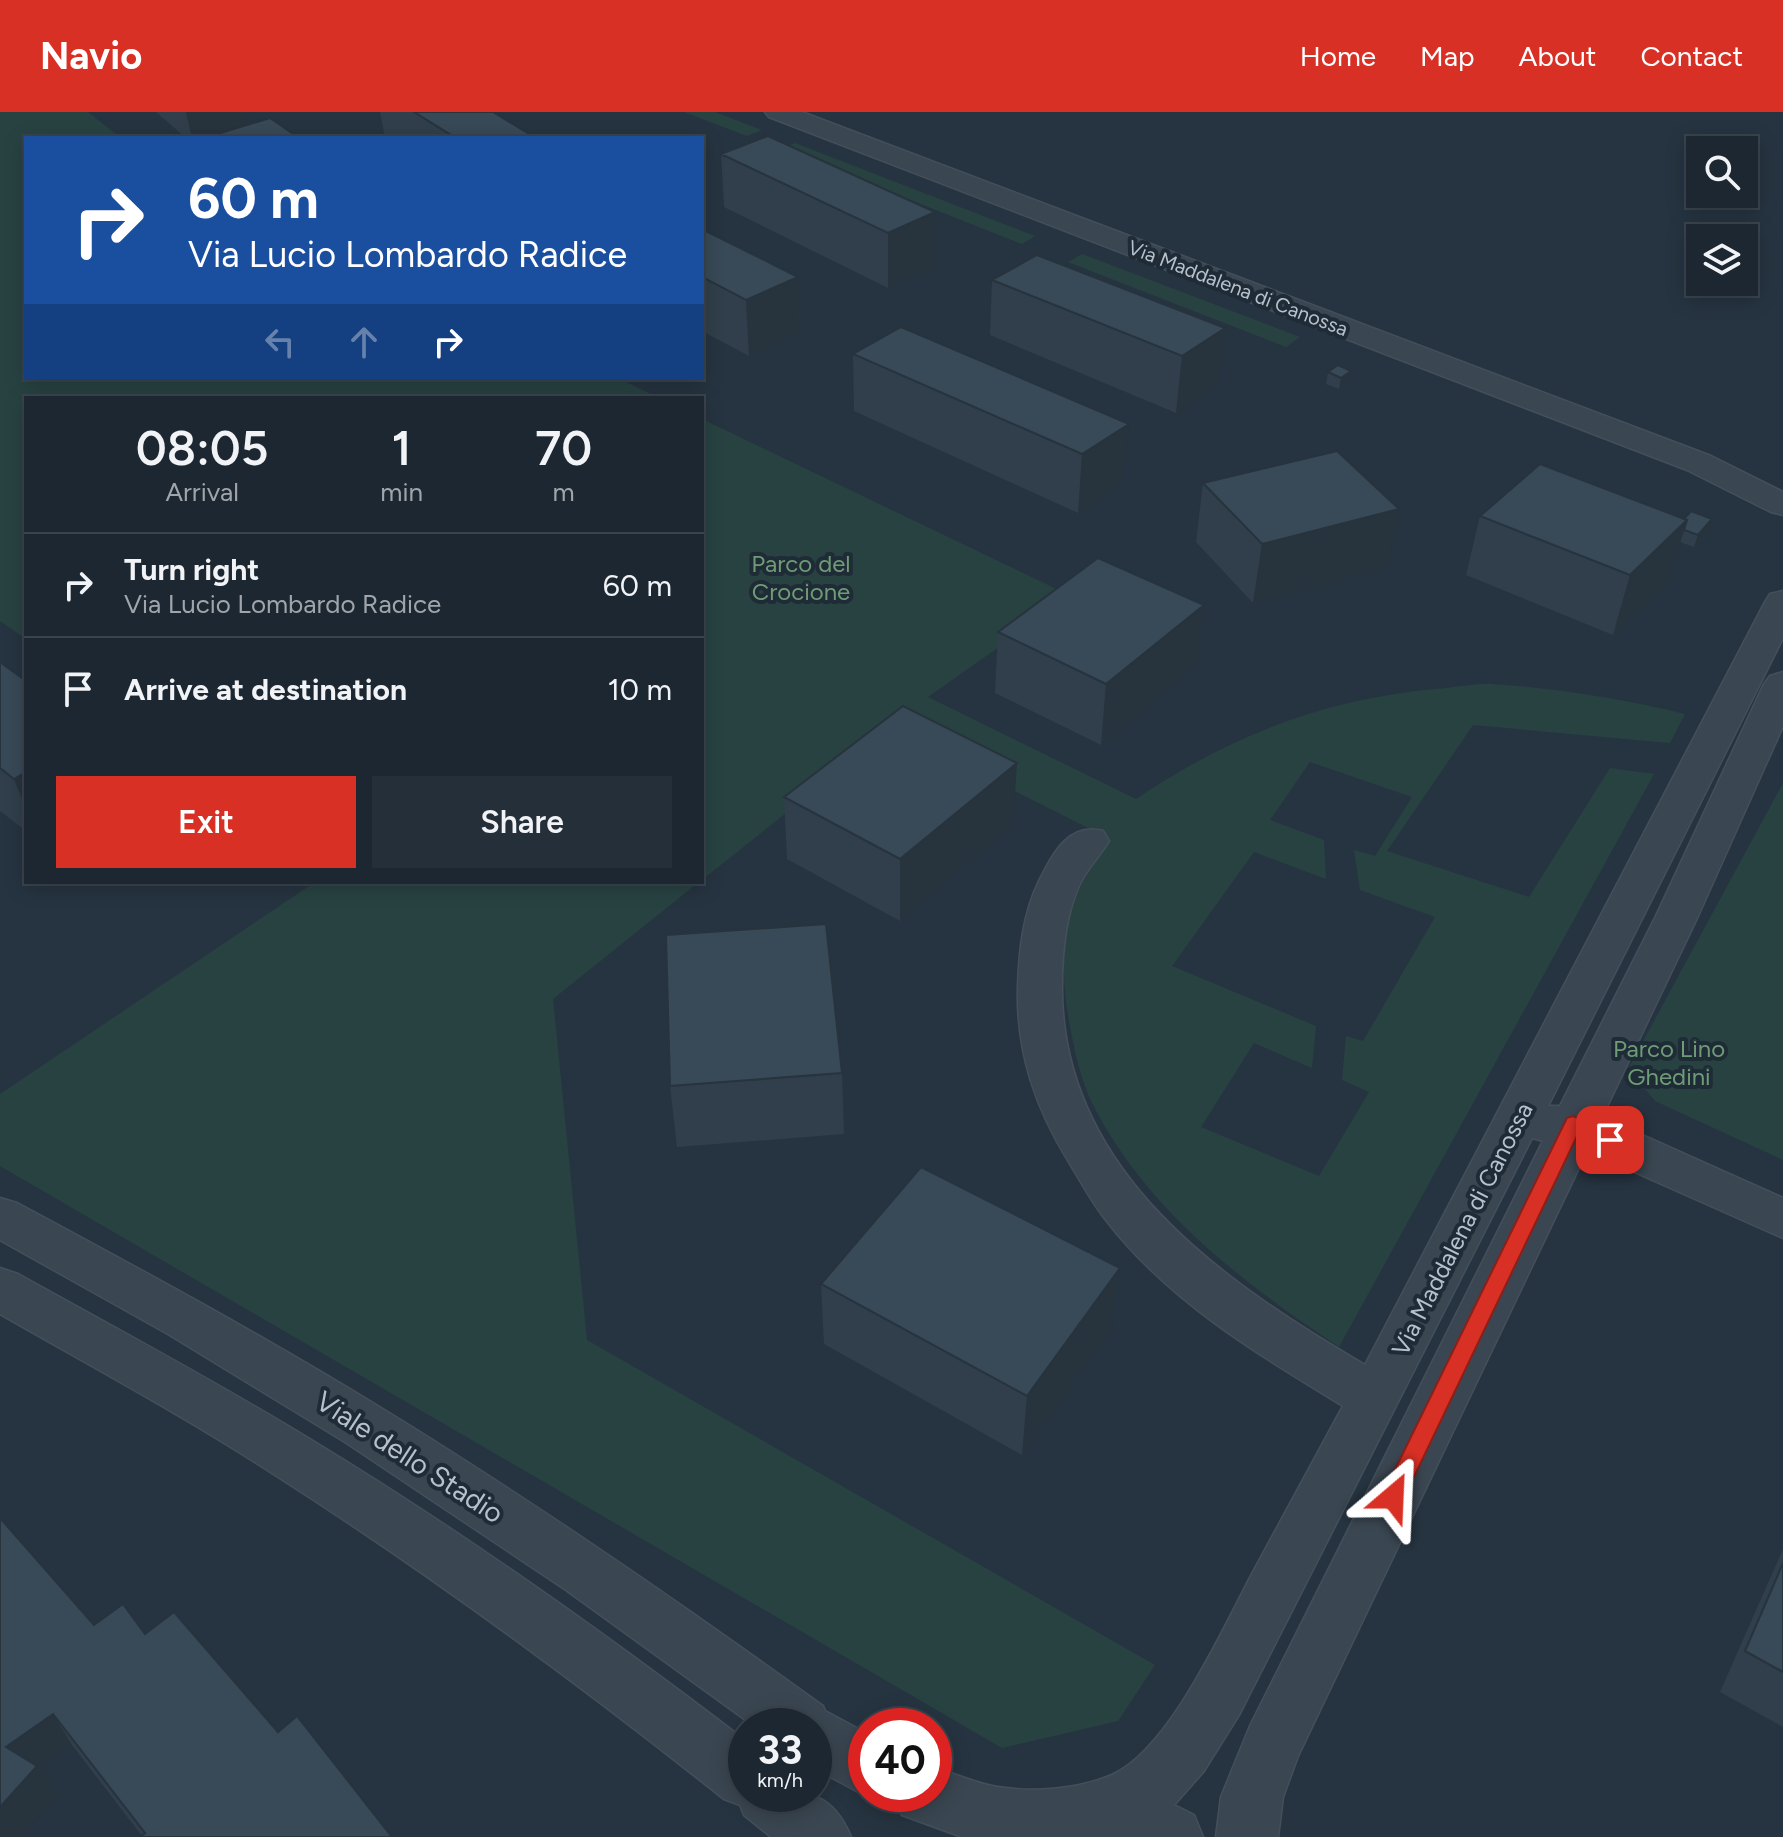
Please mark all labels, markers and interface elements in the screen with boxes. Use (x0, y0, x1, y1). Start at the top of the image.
text: Navio (40, 33, 142, 79)
text: Home (1300, 39, 1376, 73)
text: Map (1420, 39, 1475, 73)
text: About (1519, 39, 1596, 73)
text: Contact (1640, 39, 1743, 73)
map controls (1686, 136, 1758, 296)
button: search (1686, 136, 1758, 208)
text: 60 m (188, 165, 319, 232)
icon: right (56, 168, 160, 272)
button: layers (1686, 224, 1758, 296)
text: Via Lucio Lombardo Radice (188, 233, 627, 276)
street label: Via Maddalena di Canossa (1125, 235, 1351, 341)
icon: left (258, 320, 302, 364)
icon: ahead (342, 320, 386, 364)
icon: right (426, 320, 470, 364)
text: 08:05 (136, 419, 268, 477)
text: 1 (392, 419, 412, 477)
text: 70 (535, 419, 592, 477)
text: Arrival (165, 476, 239, 508)
text: min (380, 476, 423, 508)
text: m (552, 476, 575, 508)
park label: Parco del Crocione (751, 549, 851, 606)
text: Turn right (124, 551, 259, 588)
icon: right (56, 563, 100, 607)
text: 60 m (603, 567, 672, 604)
text: Via Lucio Lombardo Radice (124, 588, 441, 620)
icon: arrive (56, 667, 100, 711)
text: Arrive at destination (124, 671, 407, 708)
text: 10 m (607, 671, 672, 708)
button: Exit (56, 776, 356, 868)
button: Share (372, 776, 672, 868)
park label: Parco Lino Ghedini (1613, 1034, 1725, 1091)
street label: Via Maddalena di Canossa (1385, 1098, 1539, 1360)
pin (1576, 1106, 1644, 1174)
icon: arrive (1588, 1118, 1632, 1162)
street label: Viale dello Stadio (310, 1384, 510, 1530)
position arrow (1351, 1455, 1435, 1539)
speed limit sign: 40 (848, 1708, 952, 1812)
text: 33 (758, 1726, 802, 1774)
text: km/h (757, 1768, 803, 1792)

